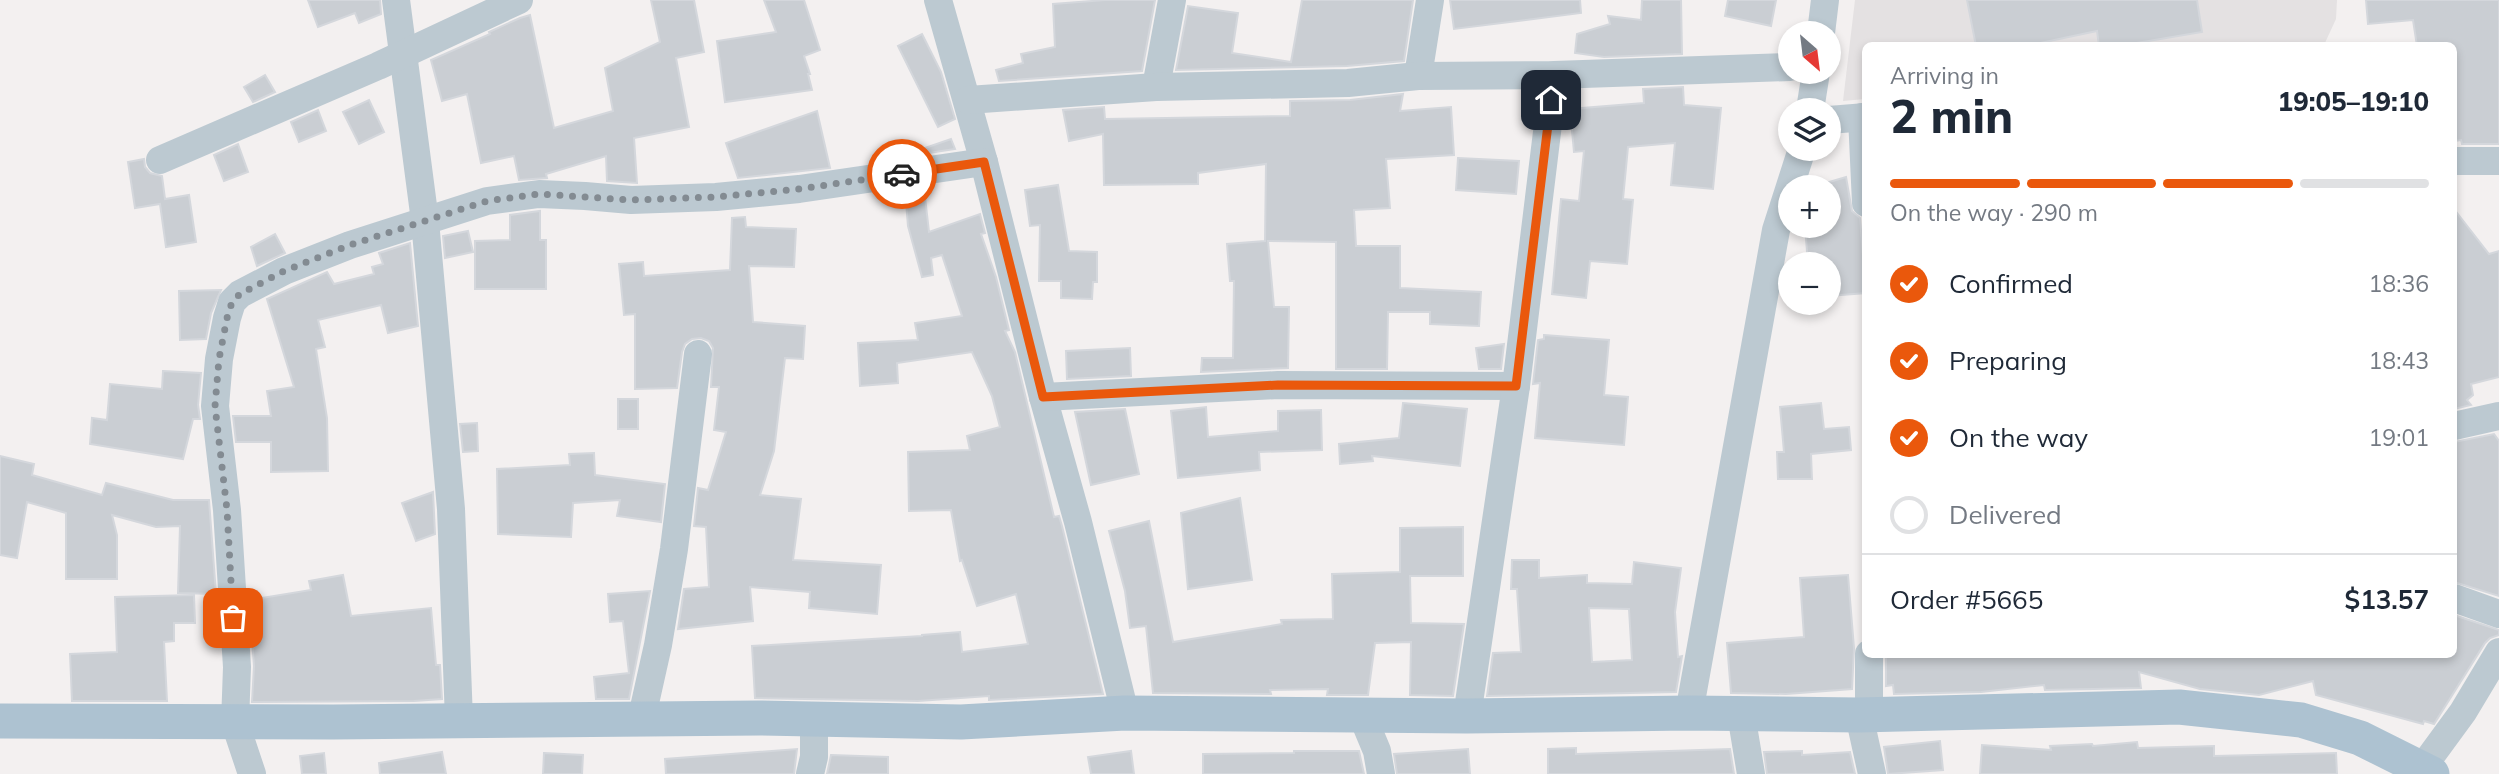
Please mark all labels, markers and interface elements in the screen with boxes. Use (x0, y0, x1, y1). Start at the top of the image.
north arrow (1778, 21, 1841, 84)
map controls (1778, 21, 1841, 315)
text: Arriving in (1890, 61, 1999, 90)
pin (1521, 70, 1581, 130)
icon: home (1532, 81, 1570, 119)
text: 19:05–19:10 (2278, 85, 2429, 118)
text: 2 min (1890, 87, 2013, 145)
button: layers (1778, 98, 1841, 161)
courier (867, 139, 937, 209)
icon: car (883, 155, 921, 193)
button: + (1778, 175, 1841, 238)
text: On the way · 290 m (1890, 198, 2098, 227)
button: − (1778, 252, 1841, 315)
icon: check (1890, 265, 1928, 303)
text: Confirmed (1949, 267, 2073, 300)
text: 18:36 (2369, 269, 2429, 298)
icon: check (1890, 342, 1928, 380)
text: Preparing (1949, 344, 2067, 377)
text: 18:43 (2369, 346, 2429, 375)
icon: check (1890, 419, 1928, 457)
text: On the way (1949, 421, 2088, 454)
text: 19:01 (2369, 423, 2429, 452)
text: Delivered (1949, 498, 2062, 531)
text: Order #5665 (1890, 583, 2043, 616)
text: $13.57 (2345, 583, 2429, 616)
pin (203, 588, 263, 648)
icon: bag (214, 599, 252, 637)

